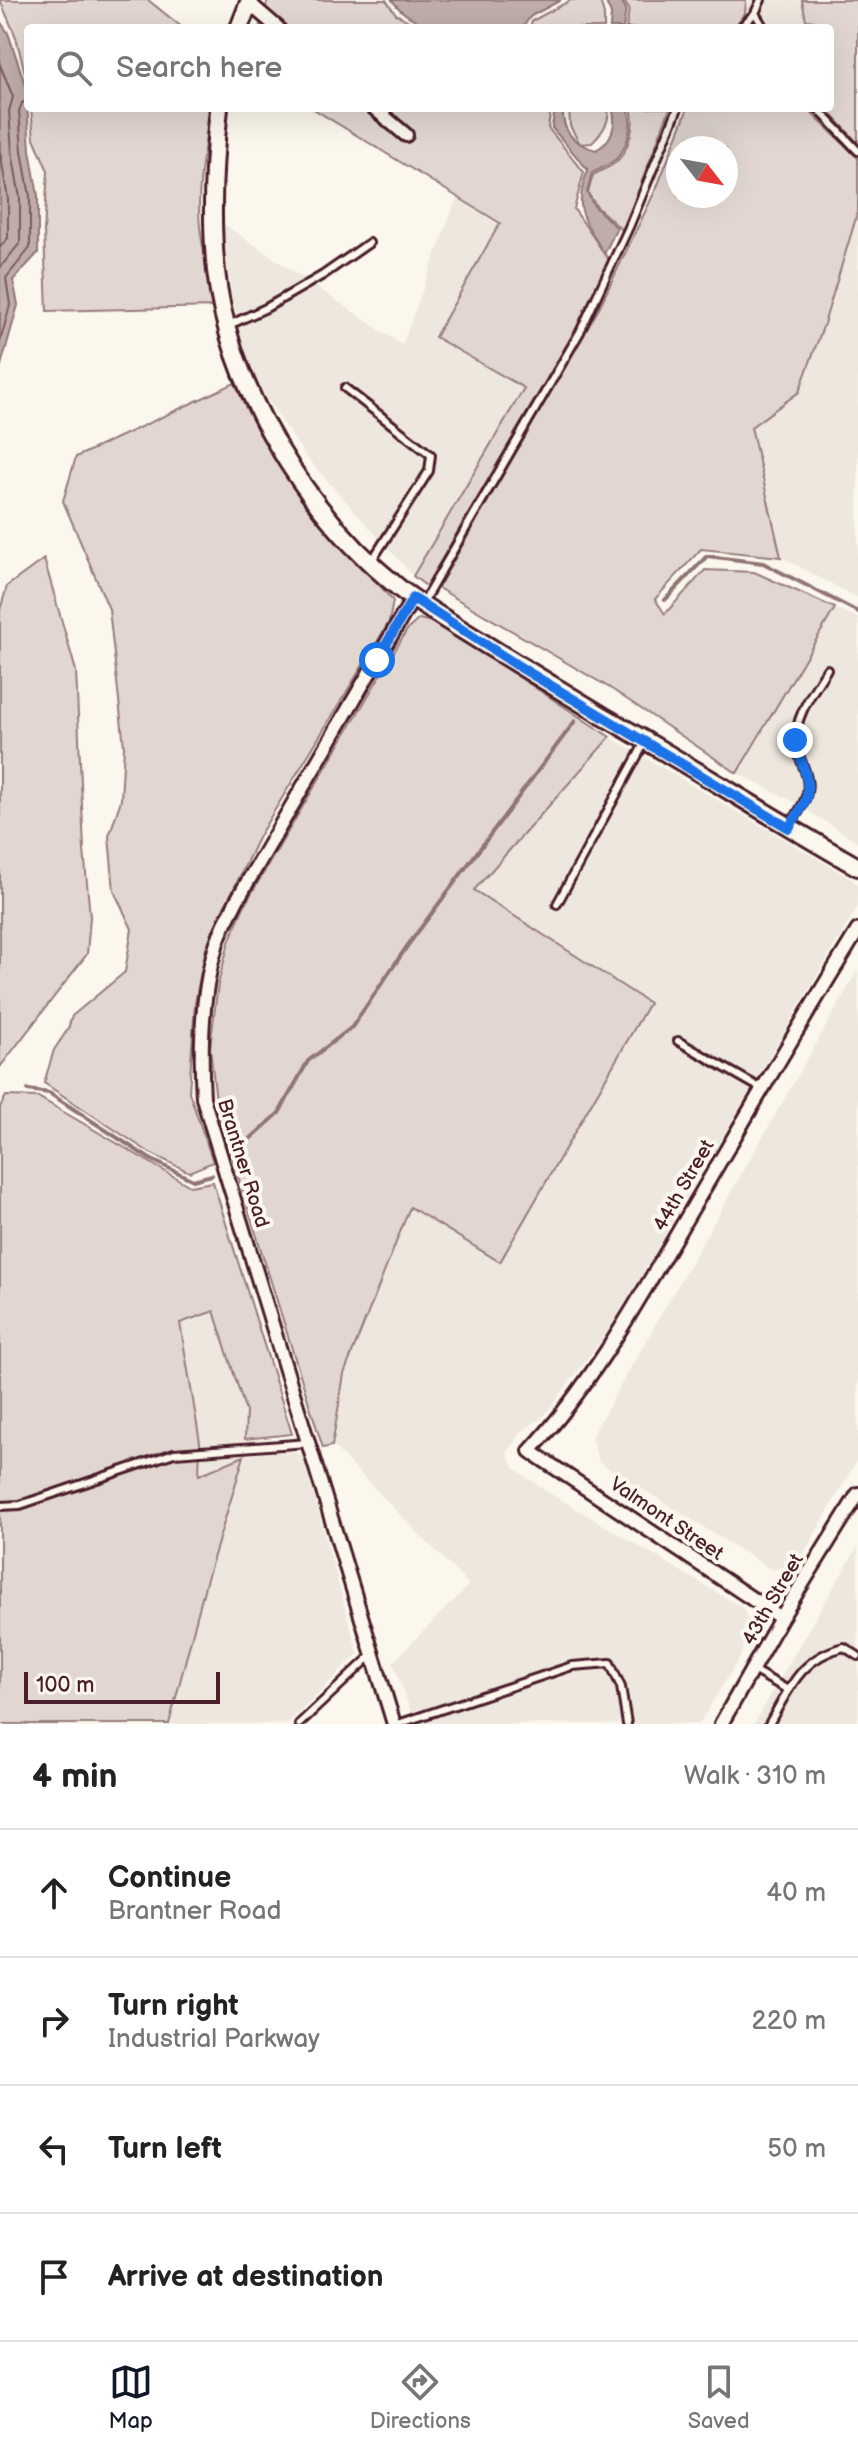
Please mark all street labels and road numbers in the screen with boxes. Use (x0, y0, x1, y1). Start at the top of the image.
street label: Brantner Road (212, 1096, 274, 1231)
street label: 44th Street (648, 1136, 720, 1235)
street label: Valmont Street (605, 1472, 728, 1566)
street label: 43th Street (737, 1549, 809, 1650)

